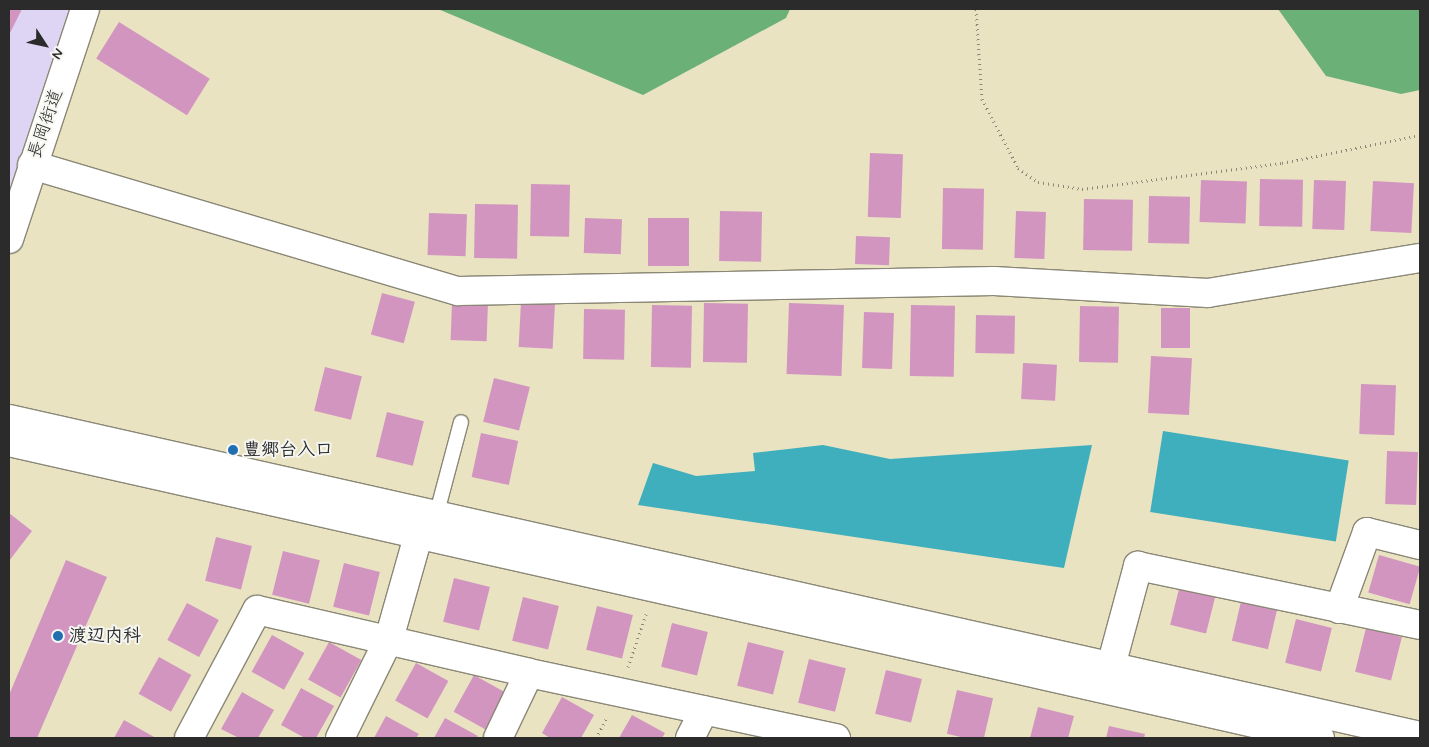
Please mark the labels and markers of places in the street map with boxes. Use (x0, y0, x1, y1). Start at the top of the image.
place label: 豊郷台入口 (243, 439, 333, 461)
marker: 豊郷台入口 (227, 444, 239, 456)
place label: 渡辺内科 (69, 625, 141, 647)
marker: 渡辺内科 (51, 629, 65, 643)

